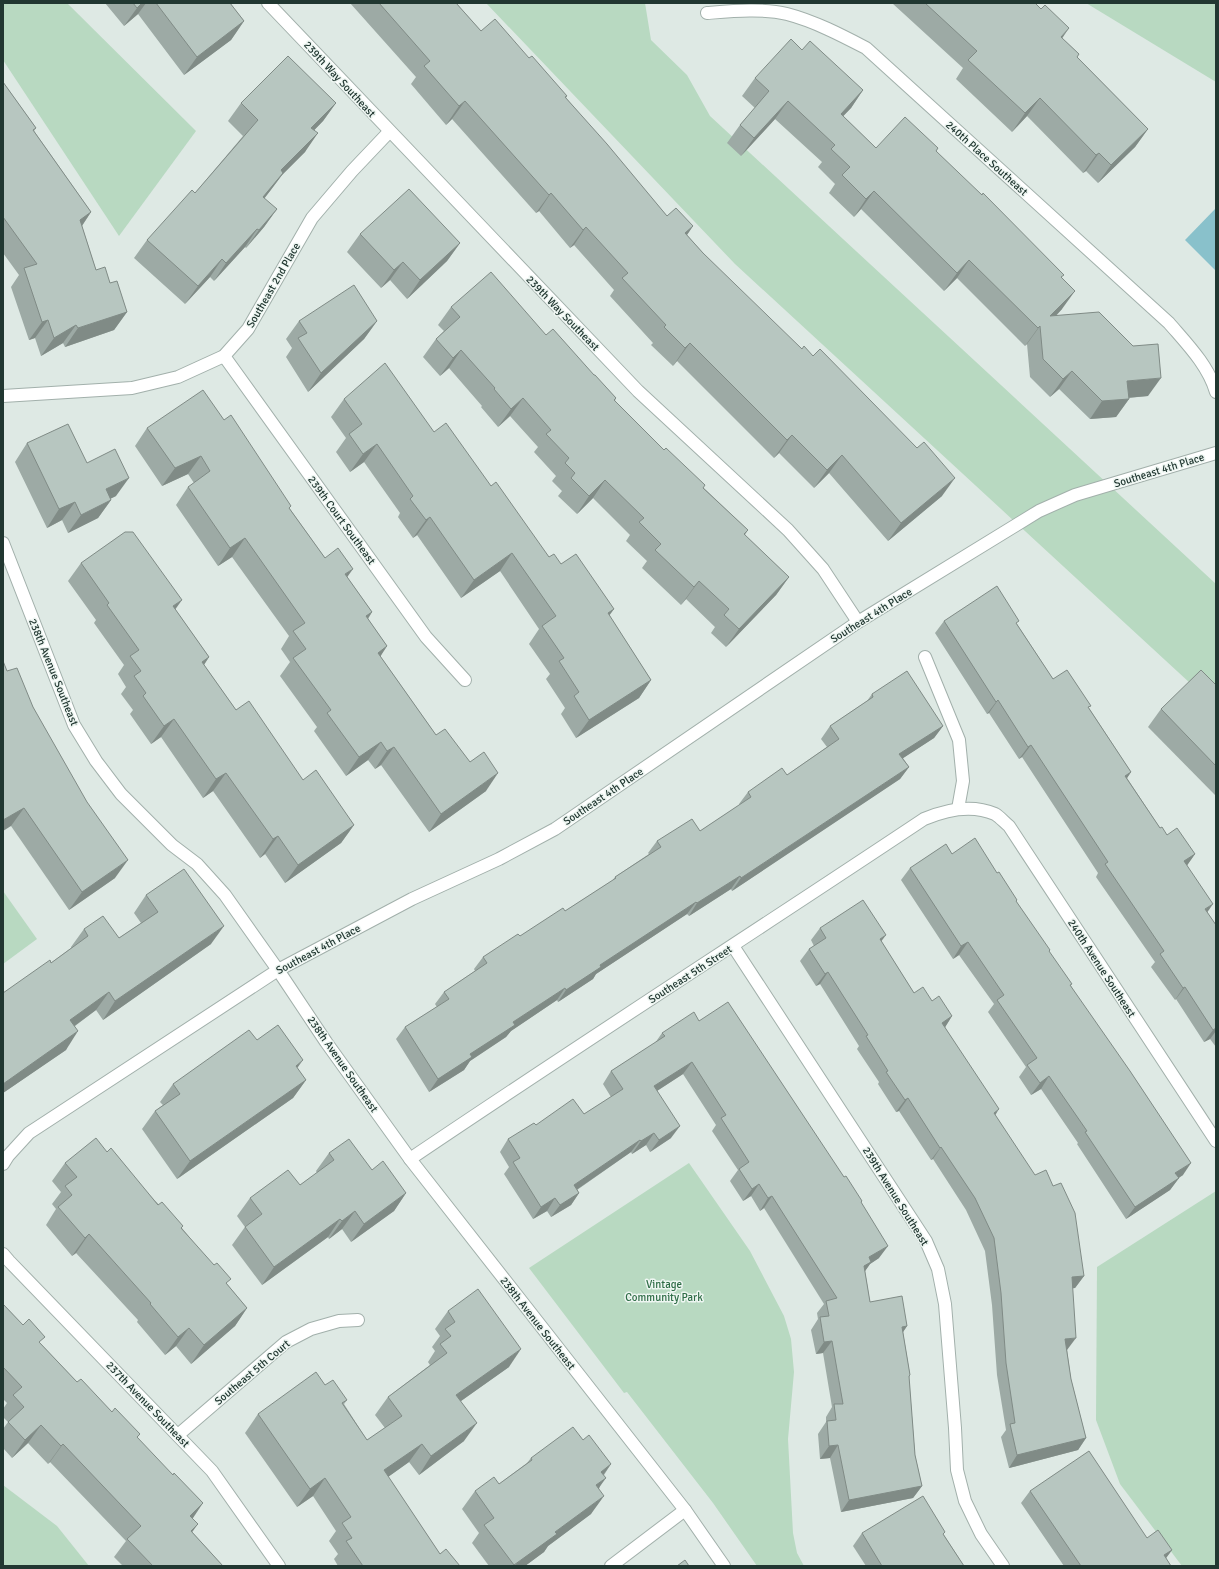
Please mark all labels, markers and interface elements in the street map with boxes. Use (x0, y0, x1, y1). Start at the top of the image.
street label: 239th Way Southeast (301, 39, 378, 120)
street label: 240th Place Southeast (943, 118, 1030, 199)
street label: Southeast 2nd Place (244, 241, 303, 330)
street label: 239th Way Southeast (523, 273, 602, 354)
street label: Southeast 4th Place (1112, 451, 1206, 490)
street label: 239th Court Southeast (305, 473, 378, 567)
street label: Southeast 4th Place (828, 585, 914, 646)
street label: 238th Avenue Southeast (26, 617, 81, 728)
street label: Southeast 4th Place (561, 765, 646, 828)
street label: 240th Avenue Southeast (1065, 917, 1138, 1020)
street label: Southeast 4th Place (274, 922, 363, 977)
street label: Southeast 5th Street (646, 943, 734, 1006)
street label: 238th Avenue Southeast (304, 1014, 381, 1115)
street label: 239th Avenue Southeast (860, 1144, 931, 1248)
street label: 238th Avenue Southeast (497, 1274, 578, 1372)
park label: Vintage Community Park (625, 1278, 703, 1304)
street label: Southeast 5th Court (212, 1337, 293, 1408)
street label: 237th Avenue Southeast (103, 1359, 192, 1450)

